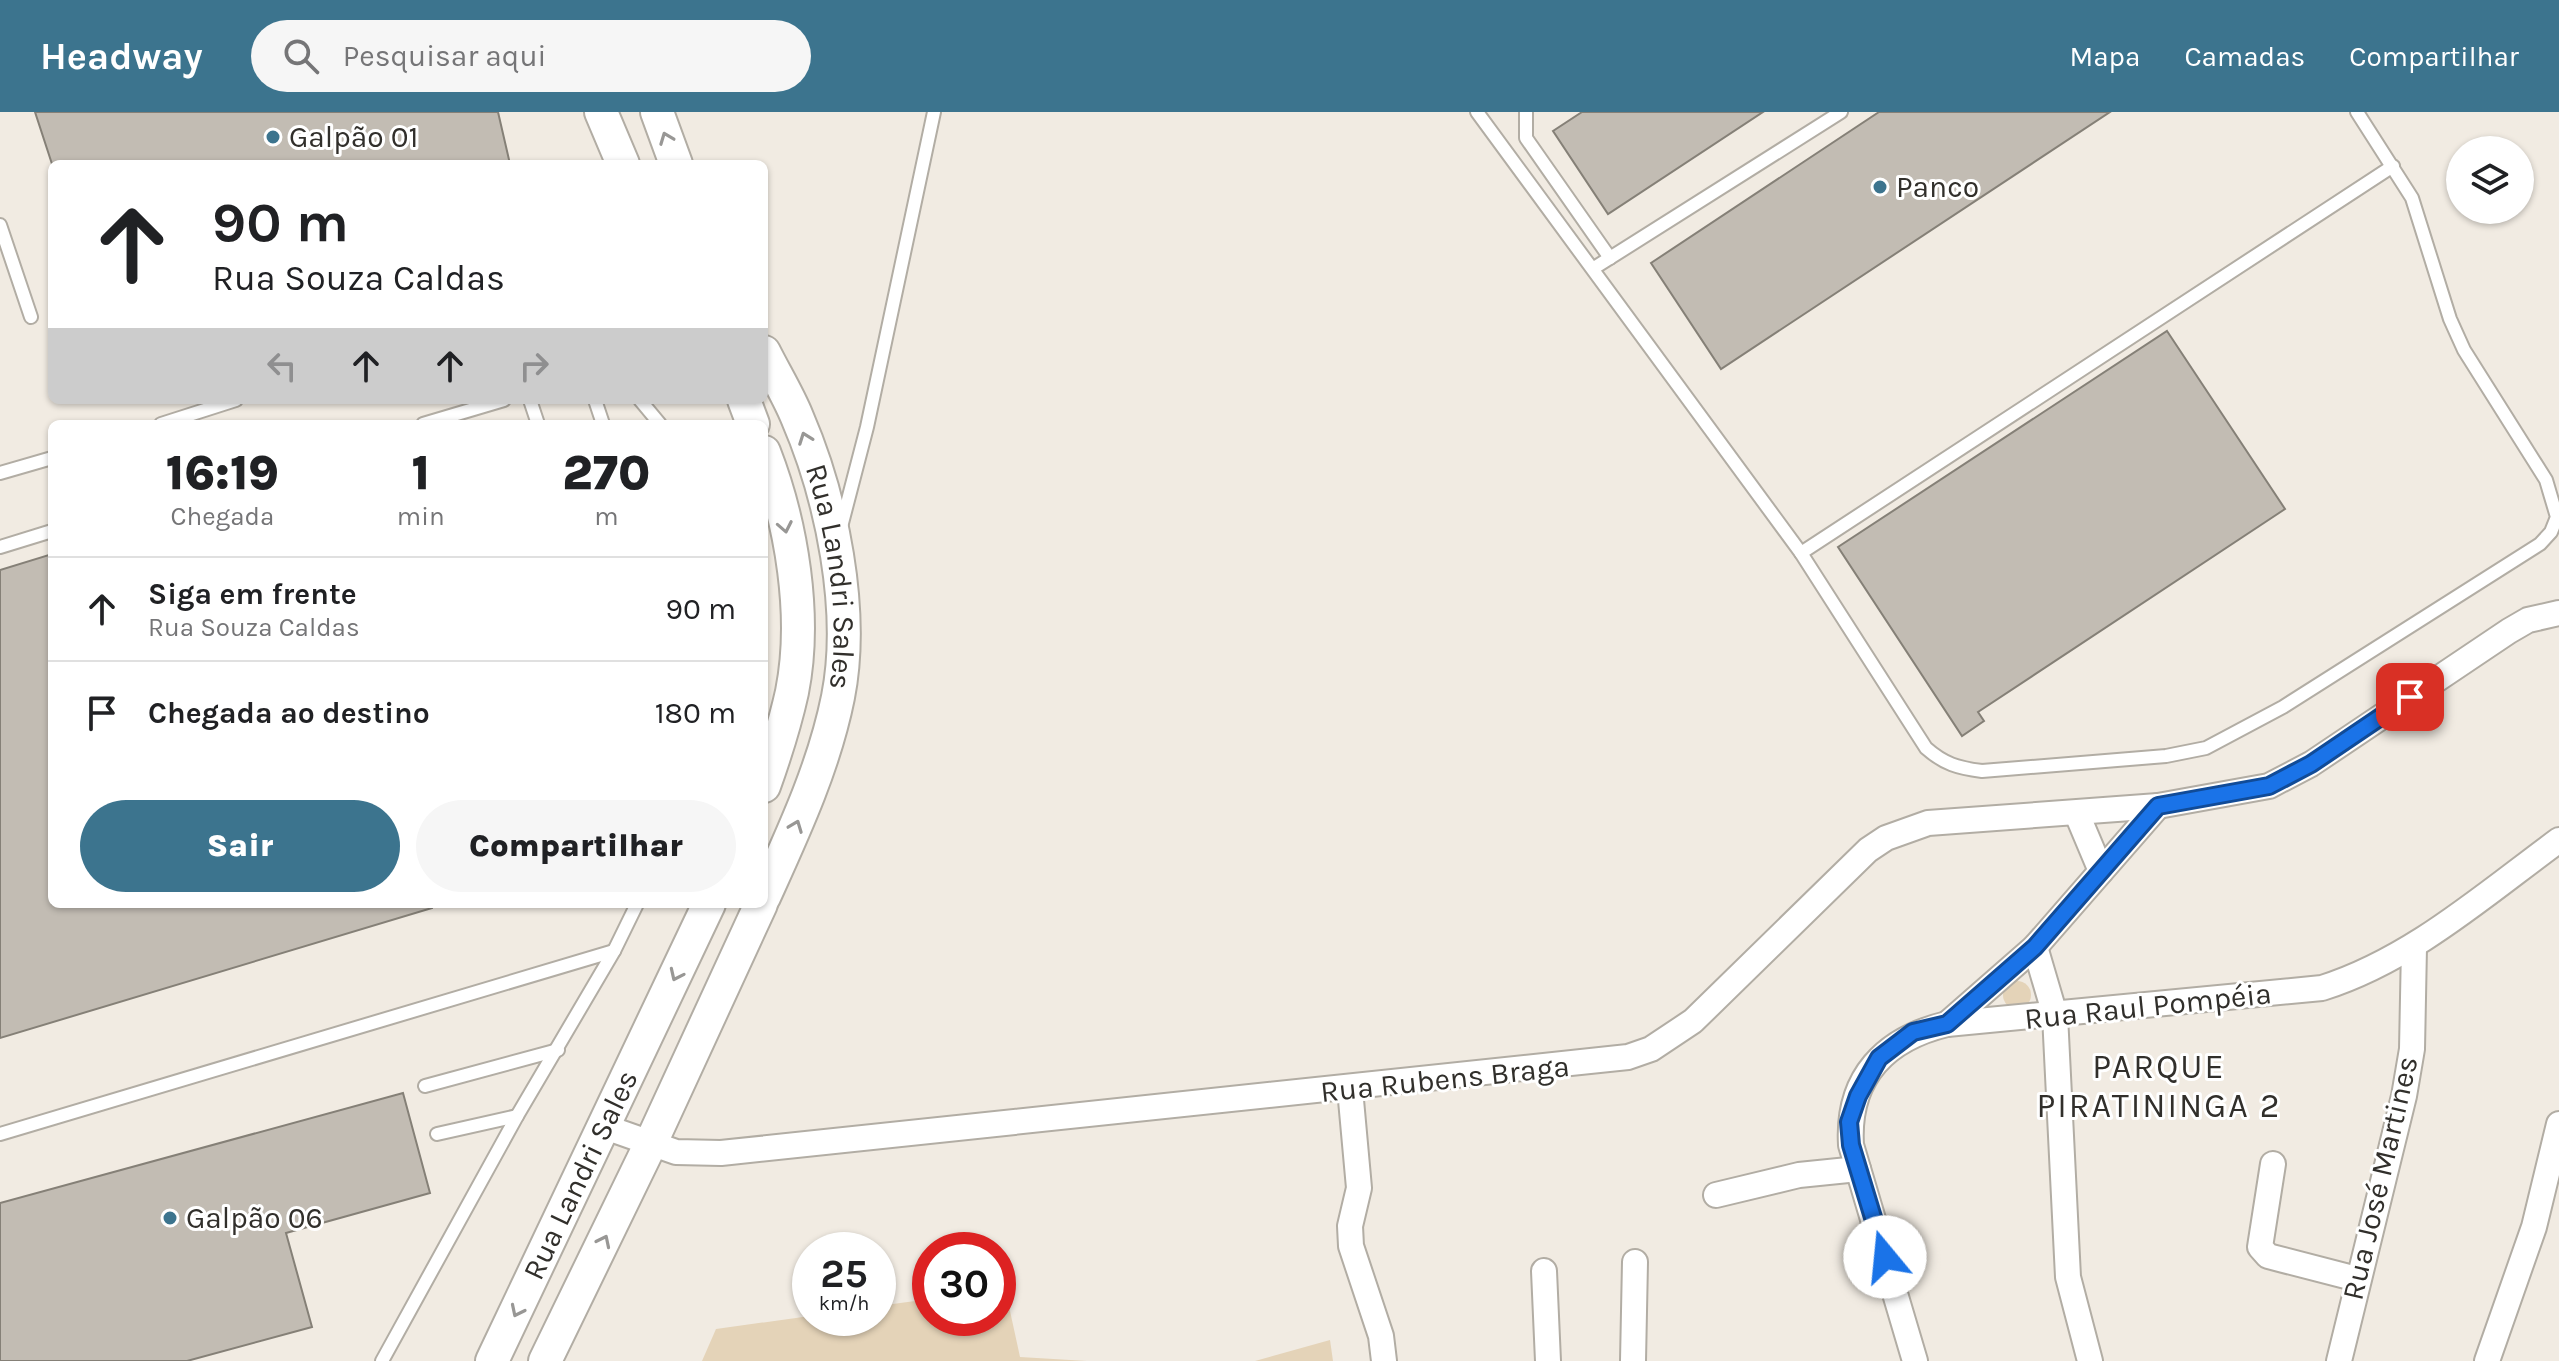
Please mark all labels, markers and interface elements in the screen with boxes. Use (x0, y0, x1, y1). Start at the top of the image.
search box (251, 20, 811, 92)
text: Headway (40, 34, 203, 79)
icon: search (279, 34, 323, 78)
text: Pesquisar aqui (343, 38, 547, 74)
text: Mapa (2069, 40, 2140, 73)
text: Camadas (2184, 40, 2305, 73)
text: Compartilhar (2349, 40, 2519, 73)
place label: Galpão 01 (289, 119, 419, 155)
marker: Galpão 01 (264, 128, 282, 146)
one-way arrow (659, 132, 676, 146)
map controls (2446, 136, 2534, 224)
button: layers (2446, 136, 2534, 224)
place label: Panco (1896, 169, 1979, 205)
marker: Panco (1871, 178, 1889, 196)
text: 90 m (212, 190, 349, 255)
icon: ahead (80, 192, 184, 296)
text: Rua Souza Caldas (212, 257, 505, 299)
icon: left (260, 344, 304, 388)
icon: ahead (344, 344, 388, 388)
icon: ahead (428, 344, 472, 388)
icon: right (512, 344, 556, 388)
one-way arrow (798, 432, 815, 446)
text: 16:19 (166, 445, 279, 501)
text: 1 (412, 445, 430, 501)
text: 270 (562, 445, 650, 501)
street label: Rua Landri Sales (798, 459, 862, 692)
text: Chegada (171, 501, 274, 532)
text: min (397, 501, 445, 532)
text: m (594, 501, 618, 532)
one-way arrow (775, 521, 792, 534)
text: Siga em frente (148, 576, 357, 612)
icon: ahead (80, 587, 124, 631)
text: 90 m (666, 591, 736, 627)
text: Rua Souza Caldas (148, 612, 360, 643)
pin (2376, 663, 2444, 731)
icon: arrive (2388, 675, 2432, 719)
icon: arrive (80, 691, 124, 735)
text: Chegada ao destino (148, 695, 430, 731)
text: 180 m (655, 695, 736, 731)
button: Sair (80, 800, 400, 892)
button: Compartilhar (416, 800, 736, 892)
one-way arrow (786, 820, 803, 834)
one-way arrow (670, 966, 686, 981)
street label: Rua Raul Pompéia (2023, 975, 2273, 1037)
district label: PARQUE PIRATININGA 2 (2036, 1047, 2282, 1126)
street label: Rua Rubens Braga (1319, 1048, 1571, 1110)
street label: Rua José Martines (2334, 1053, 2426, 1303)
street label: Rua Landri Sales (515, 1064, 645, 1286)
place label: Galpão 06 (186, 1200, 323, 1236)
marker: Galpão 06 (161, 1209, 179, 1227)
position arrow (1843, 1215, 1927, 1299)
speed limit sign: 30 (912, 1232, 1016, 1336)
one-way arrow (594, 1234, 609, 1249)
text: 25 (820, 1250, 868, 1297)
text: km/h (819, 1292, 869, 1315)
one-way arrow (511, 1302, 527, 1317)

